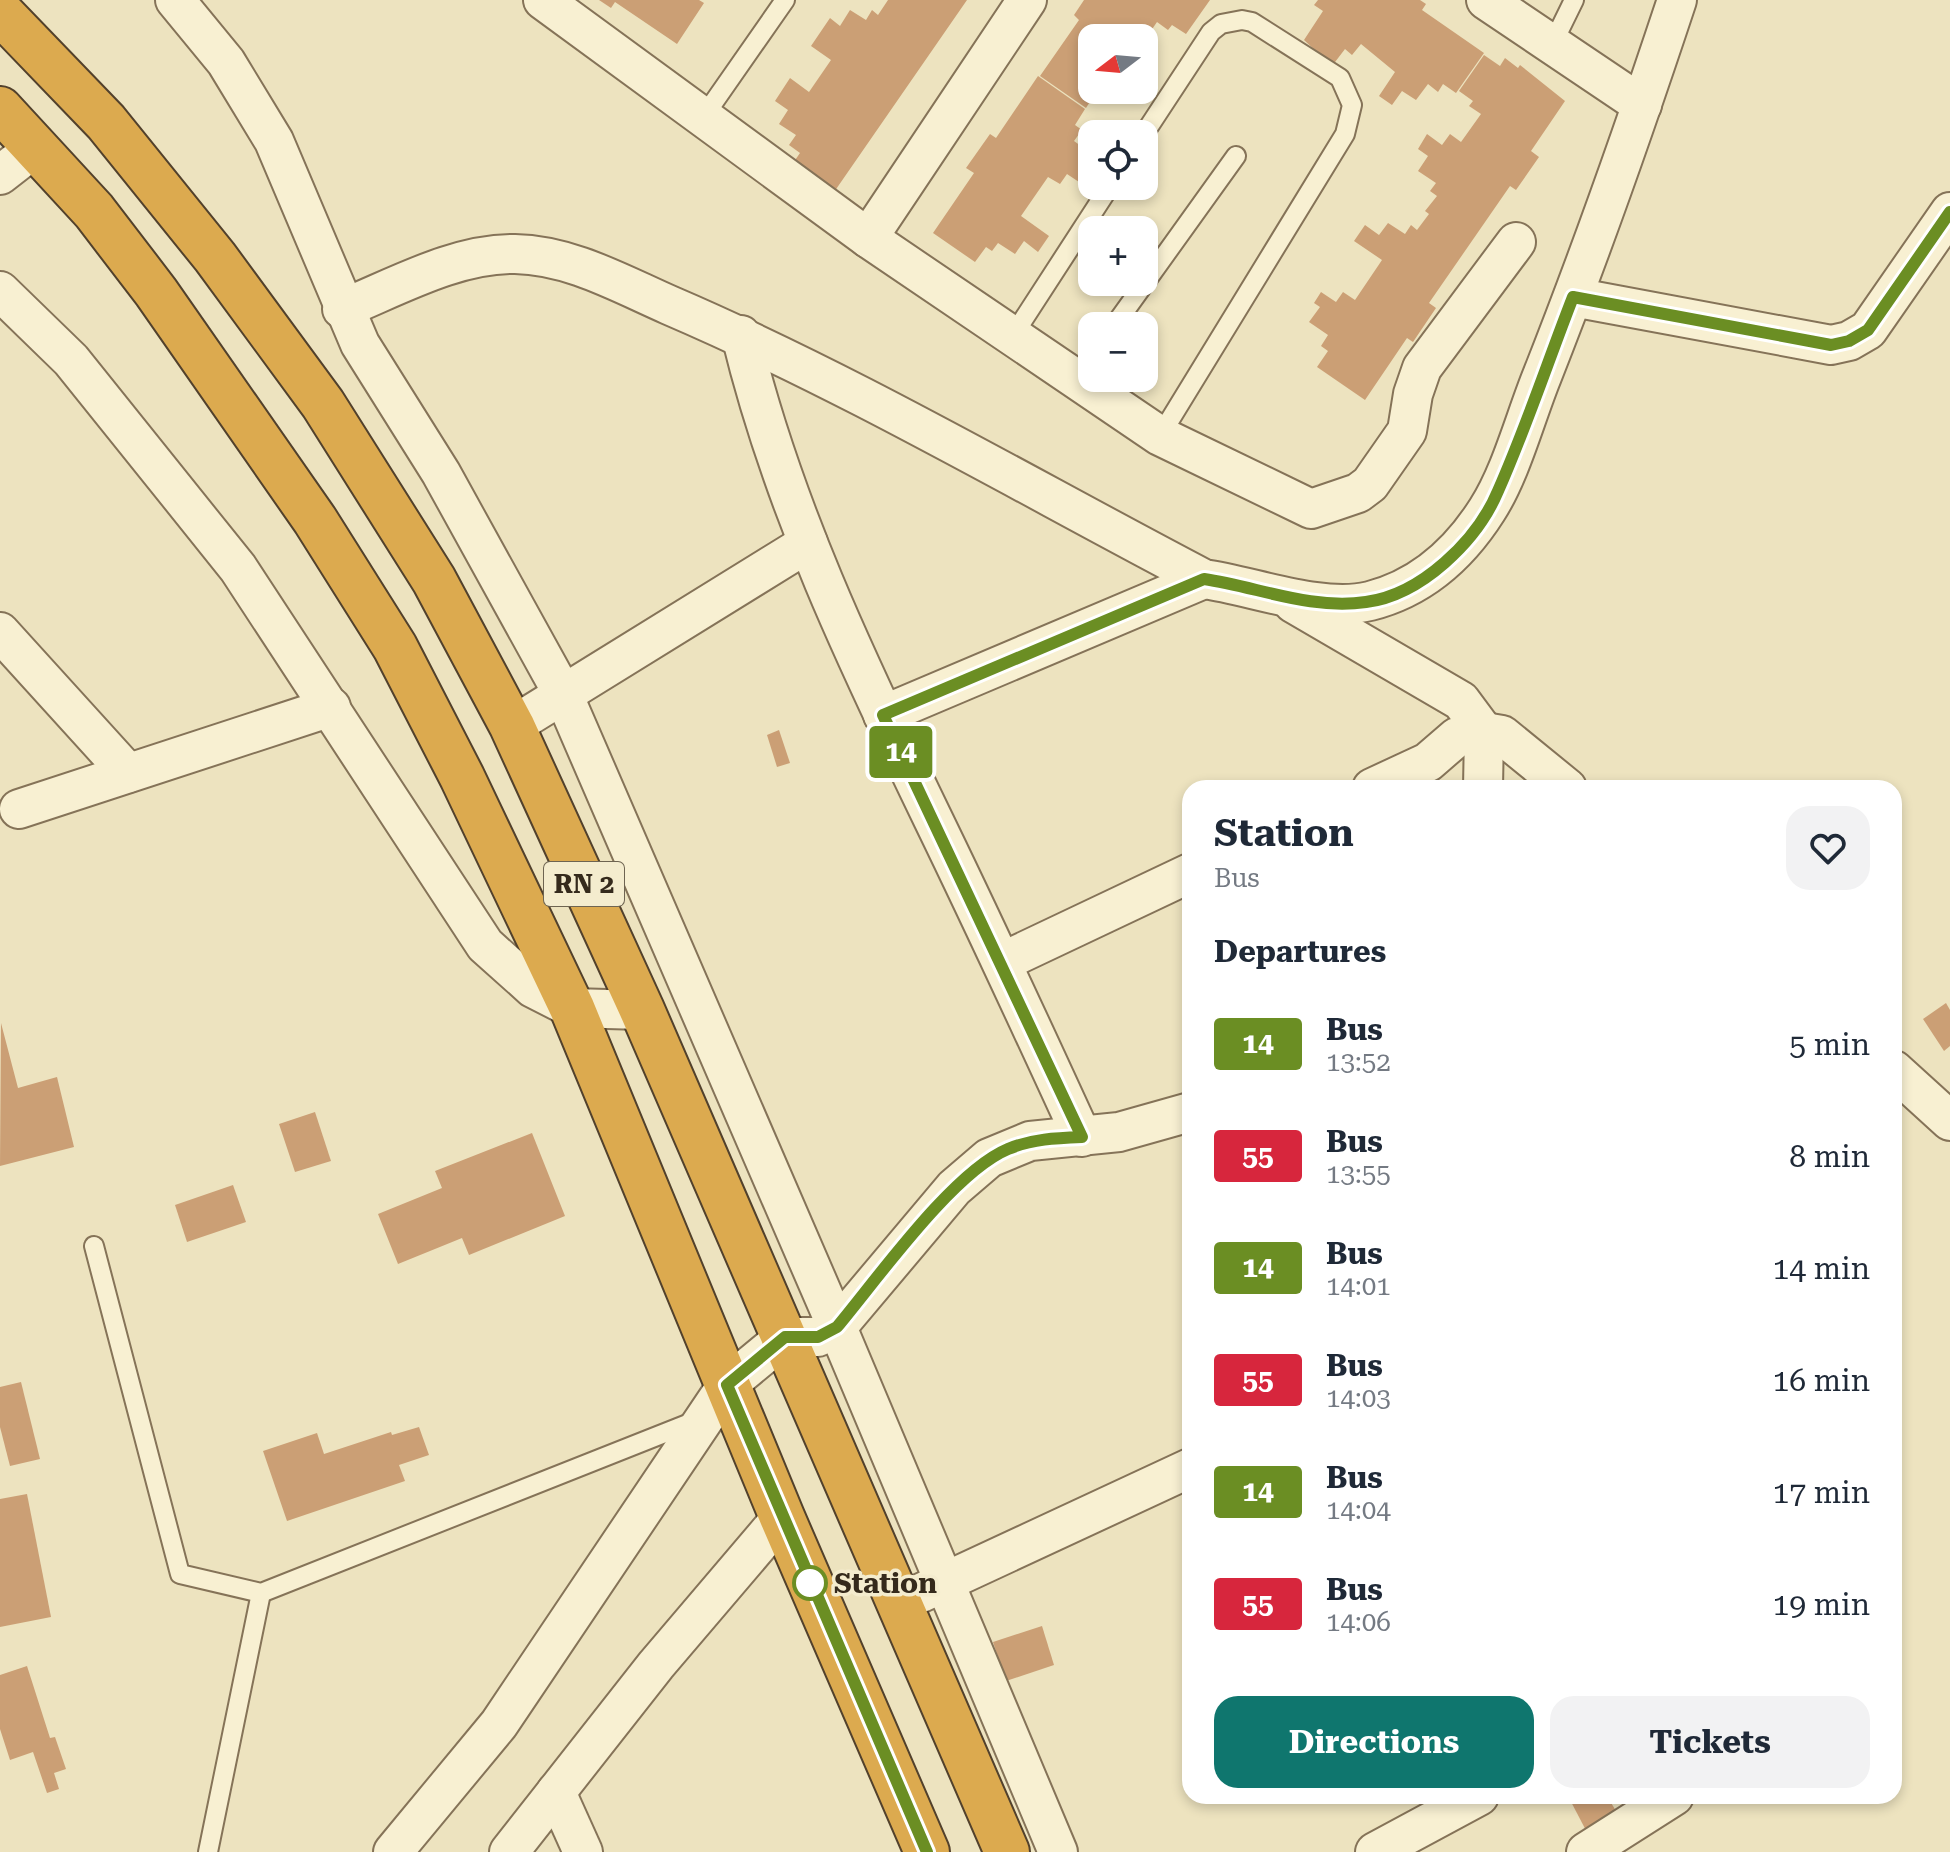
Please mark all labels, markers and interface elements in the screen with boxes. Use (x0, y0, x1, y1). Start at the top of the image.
north arrow (1078, 24, 1158, 104)
map controls (1078, 24, 1158, 392)
button: locate (1078, 120, 1158, 200)
button: + (1078, 216, 1158, 296)
button: − (1078, 312, 1158, 392)
line badge: 14 (865, 726, 937, 778)
text: 14 (885, 735, 917, 768)
button: heart (1786, 806, 1870, 890)
text: Station (1214, 811, 1354, 855)
road number: RN 2 (544, 862, 624, 906)
text: Bus (1214, 863, 1260, 893)
text: Departures (1214, 934, 1386, 969)
text: Bus (1326, 1012, 1383, 1047)
text: 14 (1242, 1027, 1274, 1060)
text: 5 min (1789, 1027, 1870, 1062)
text: 13:52 (1326, 1047, 1391, 1077)
text: Bus (1326, 1124, 1383, 1159)
text: 55 (1242, 1139, 1274, 1172)
text: 8 min (1789, 1139, 1870, 1174)
text: 13:55 (1326, 1159, 1391, 1189)
text: Bus (1326, 1236, 1383, 1271)
text: 14 (1242, 1251, 1274, 1284)
text: 14 min (1773, 1251, 1870, 1286)
text: 14:01 (1326, 1271, 1391, 1301)
text: Bus (1326, 1348, 1383, 1383)
text: 55 (1242, 1363, 1274, 1396)
text: 16 min (1773, 1363, 1870, 1398)
text: 14:03 (1326, 1383, 1391, 1413)
text: Bus (1326, 1460, 1383, 1495)
text: 14 (1242, 1475, 1274, 1508)
text: 17 min (1773, 1475, 1870, 1510)
text: 14:04 (1326, 1495, 1391, 1525)
marker: Station (793, 1566, 827, 1600)
place label: Station (834, 1567, 937, 1600)
text: Bus (1326, 1572, 1383, 1607)
text: 55 (1242, 1587, 1274, 1620)
text: 19 min (1773, 1587, 1870, 1622)
text: 14:06 (1326, 1607, 1391, 1637)
button: Directions (1214, 1696, 1534, 1788)
button: Tickets (1550, 1696, 1870, 1788)

